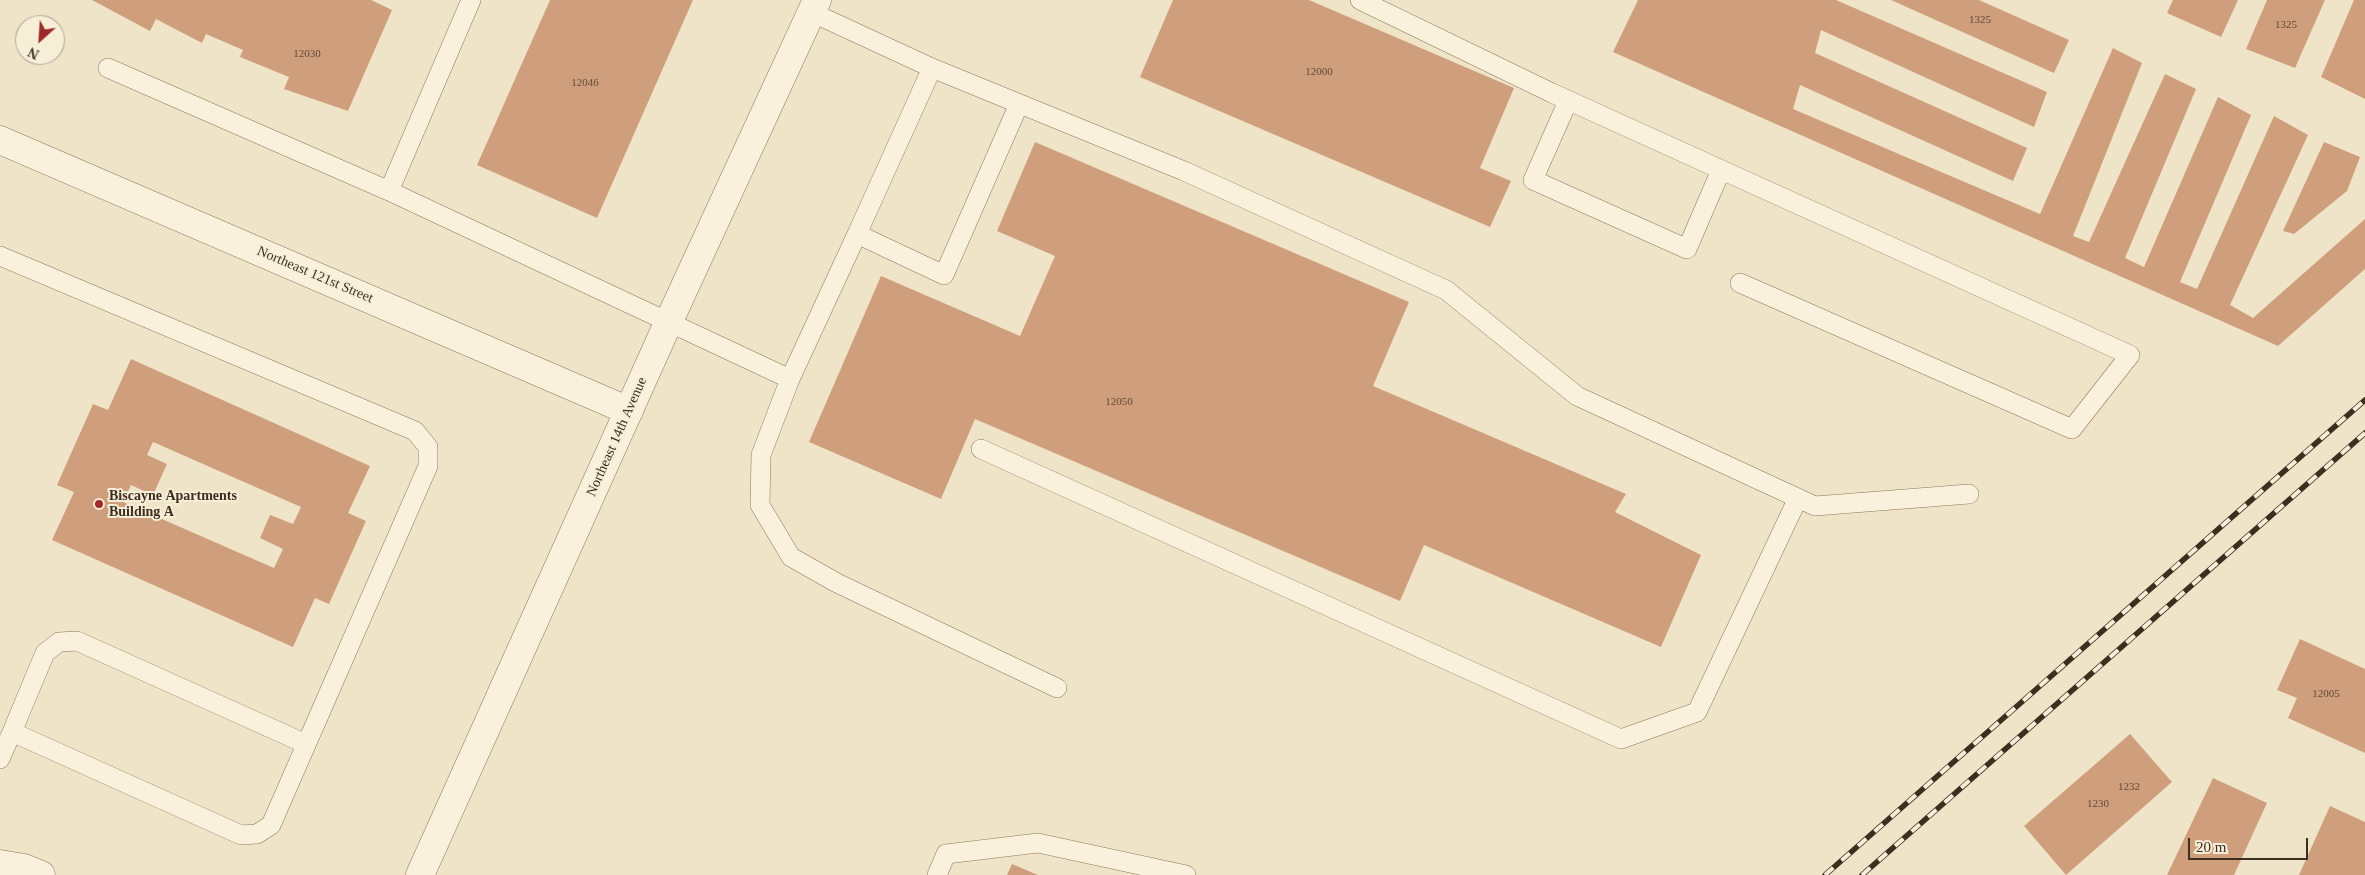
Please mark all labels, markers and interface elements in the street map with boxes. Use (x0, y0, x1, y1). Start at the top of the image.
house number: 1325 (1969, 13, 1991, 27)
north arrow (15, 15, 65, 65)
house number: 1325 (2275, 18, 2297, 32)
text: N (26, 44, 41, 62)
house number: 12030 (293, 47, 321, 61)
house number: 12000 (1305, 65, 1333, 79)
house number: 12046 (571, 76, 599, 90)
street label: Northeast 121st Street (254, 243, 376, 307)
street label: Northeast 14th Avenue (583, 375, 651, 499)
house number: 12050 (1105, 395, 1133, 409)
place label: Biscayne Apartments Building A (109, 488, 237, 520)
marker: Biscayne Apartments Building A (93, 498, 105, 510)
house number: 12005 (2312, 687, 2340, 701)
house number: 1232 (2118, 780, 2140, 794)
house number: 1230 (2087, 797, 2109, 811)
scale bar (2190, 828, 2310, 860)
text: 20 m (2196, 839, 2226, 855)

